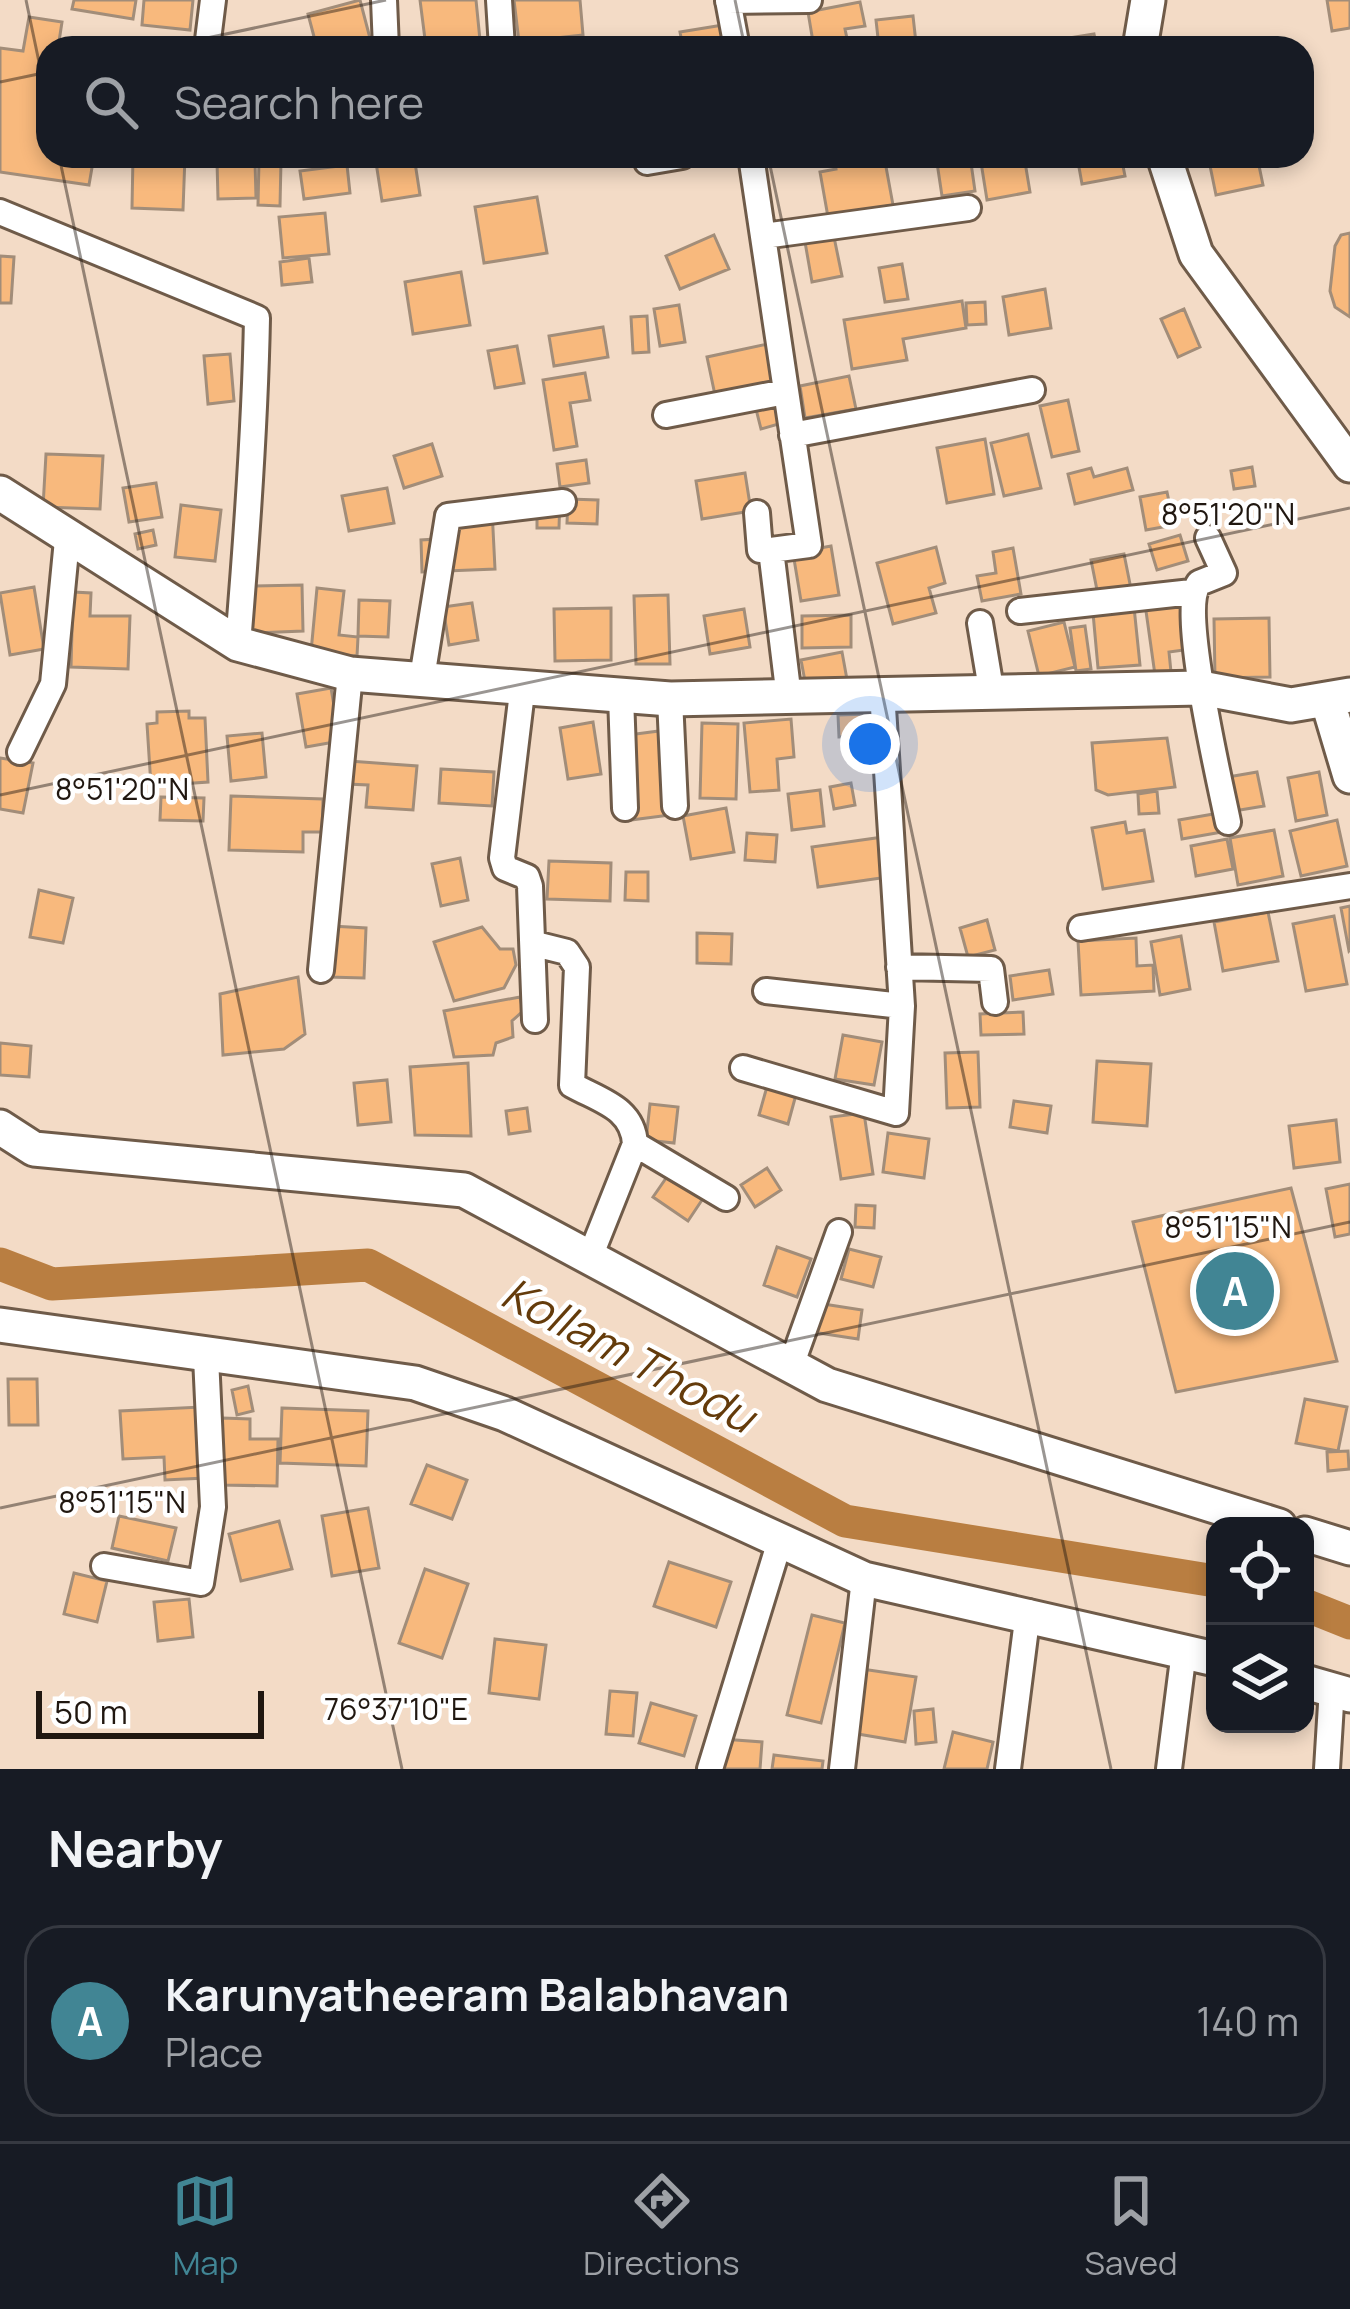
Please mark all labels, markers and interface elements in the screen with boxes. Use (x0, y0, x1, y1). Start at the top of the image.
search box (36, 36, 1314, 168)
icon: search (78, 69, 144, 135)
text: Search here (174, 71, 424, 133)
text: 8°51'20"N (1161, 493, 1295, 534)
your location (840, 714, 900, 774)
text: 8°51'20"N (55, 768, 189, 809)
text: 8°51'15"N (1164, 1206, 1292, 1247)
pin: A (1196, 1246, 1274, 1336)
water label: Kollam Thodu (492, 1261, 769, 1448)
text: 8°51'15"N (58, 1481, 186, 1522)
map controls (1206, 1517, 1314, 1733)
button: locate (1206, 1517, 1314, 1625)
button: layers (1206, 1625, 1314, 1733)
scale bar (36, 1685, 264, 1738)
text: 76°37'10"E (324, 1688, 468, 1729)
text: 50 m (54, 1689, 128, 1734)
text: Nearby (48, 1813, 223, 1882)
text: Karunyatheeram Balabhavan (165, 1963, 790, 2025)
text: A (77, 1994, 103, 2048)
text: 140 m (1196, 1994, 1299, 2048)
text: Place (165, 2025, 263, 2079)
tab: Map (172, 2168, 238, 2285)
tab: Directions (583, 2168, 740, 2285)
tab: Saved (1085, 2168, 1178, 2285)

